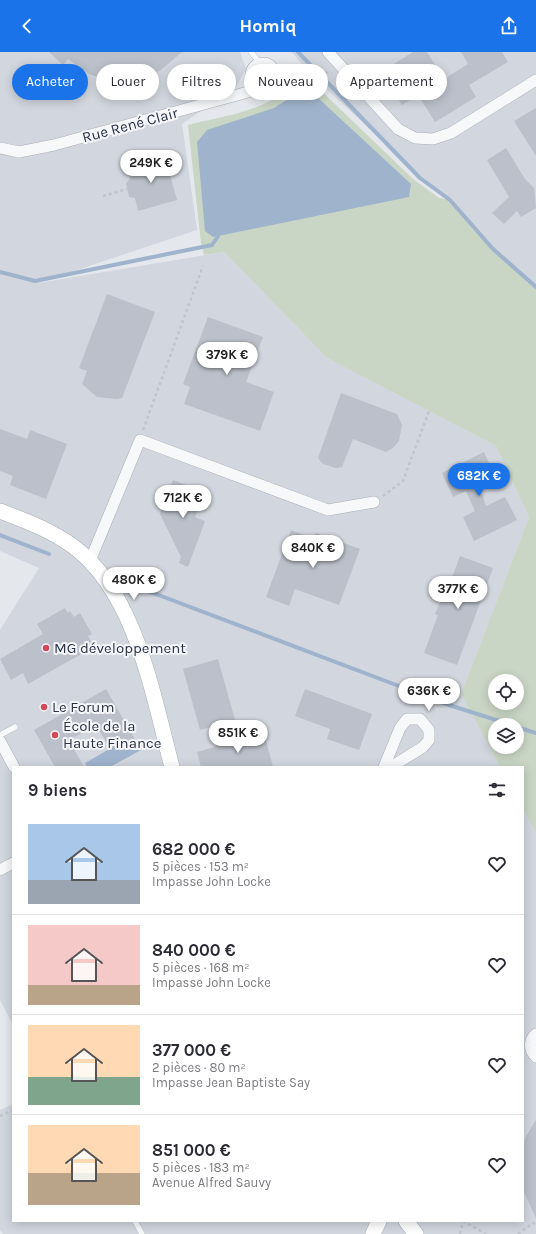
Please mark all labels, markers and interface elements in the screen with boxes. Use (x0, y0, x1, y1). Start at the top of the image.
icon: back (16, 15, 38, 37)
text: Homiq (240, 15, 296, 37)
icon: share (498, 15, 520, 37)
chip: Acheter (12, 64, 88, 100)
chip: Louer (96, 64, 159, 100)
chip: Filtres (167, 64, 236, 100)
chip: Nouveau (244, 64, 328, 100)
chip: Appartement (336, 64, 447, 100)
street label: Rue René Clair (80, 103, 180, 146)
pin: 249K € (118, 150, 184, 184)
text: 249K € (129, 155, 173, 170)
pin: 379K € (194, 342, 260, 376)
text: 379K € (206, 347, 248, 362)
pin: 682K € (446, 463, 512, 497)
text: 682K € (457, 468, 501, 483)
pin: 712K € (150, 485, 216, 519)
text: 712K € (164, 490, 203, 505)
pin: 840K € (280, 535, 346, 569)
text: 840K € (291, 540, 335, 555)
pin: 480K € (101, 567, 167, 601)
text: 480K € (112, 572, 156, 587)
pin: 377K € (425, 576, 491, 610)
text: 377K € (437, 581, 479, 596)
place label: MG développement (54, 639, 186, 657)
marker: MG développement (41, 643, 51, 653)
map controls (488, 674, 524, 754)
button: locate (488, 674, 524, 710)
pin: 636K € (396, 678, 462, 712)
text: 636K € (407, 683, 451, 698)
place label: Le Forum (52, 698, 114, 716)
marker: Le Forum (39, 702, 49, 712)
place label: École de la Haute Finance (63, 717, 161, 752)
button: layers (488, 718, 524, 754)
pin: 851K € (205, 720, 271, 754)
text: 851K € (218, 725, 258, 740)
marker: École de la Haute Finance (50, 730, 60, 740)
icon: filters (486, 779, 508, 801)
text: 9 biens (28, 780, 87, 800)
text: 682 000 € (152, 839, 235, 859)
icon: home (60, 840, 108, 888)
icon: heart (486, 853, 508, 875)
text: 5 pièces · 153 m² (152, 859, 249, 874)
text: Impasse John Locke (152, 874, 271, 889)
text: 840 000 € (152, 940, 236, 960)
icon: home (60, 941, 108, 989)
icon: heart (486, 954, 508, 976)
text: 5 pièces · 168 m² (152, 960, 249, 975)
text: Impasse John Locke (152, 975, 271, 990)
text: 377 000 € (152, 1040, 231, 1060)
icon: home (60, 1041, 108, 1089)
icon: heart (486, 1054, 508, 1076)
text: 2 pièces · 80 m² (152, 1060, 246, 1075)
text: Impasse Jean Baptiste Say (152, 1075, 310, 1090)
text: 851 000 € (152, 1140, 231, 1160)
icon: home (60, 1141, 108, 1189)
icon: heart (486, 1154, 508, 1176)
text: 5 pièces · 183 m² (152, 1160, 250, 1175)
text: Avenue Alfred Sauvy (152, 1175, 271, 1190)

